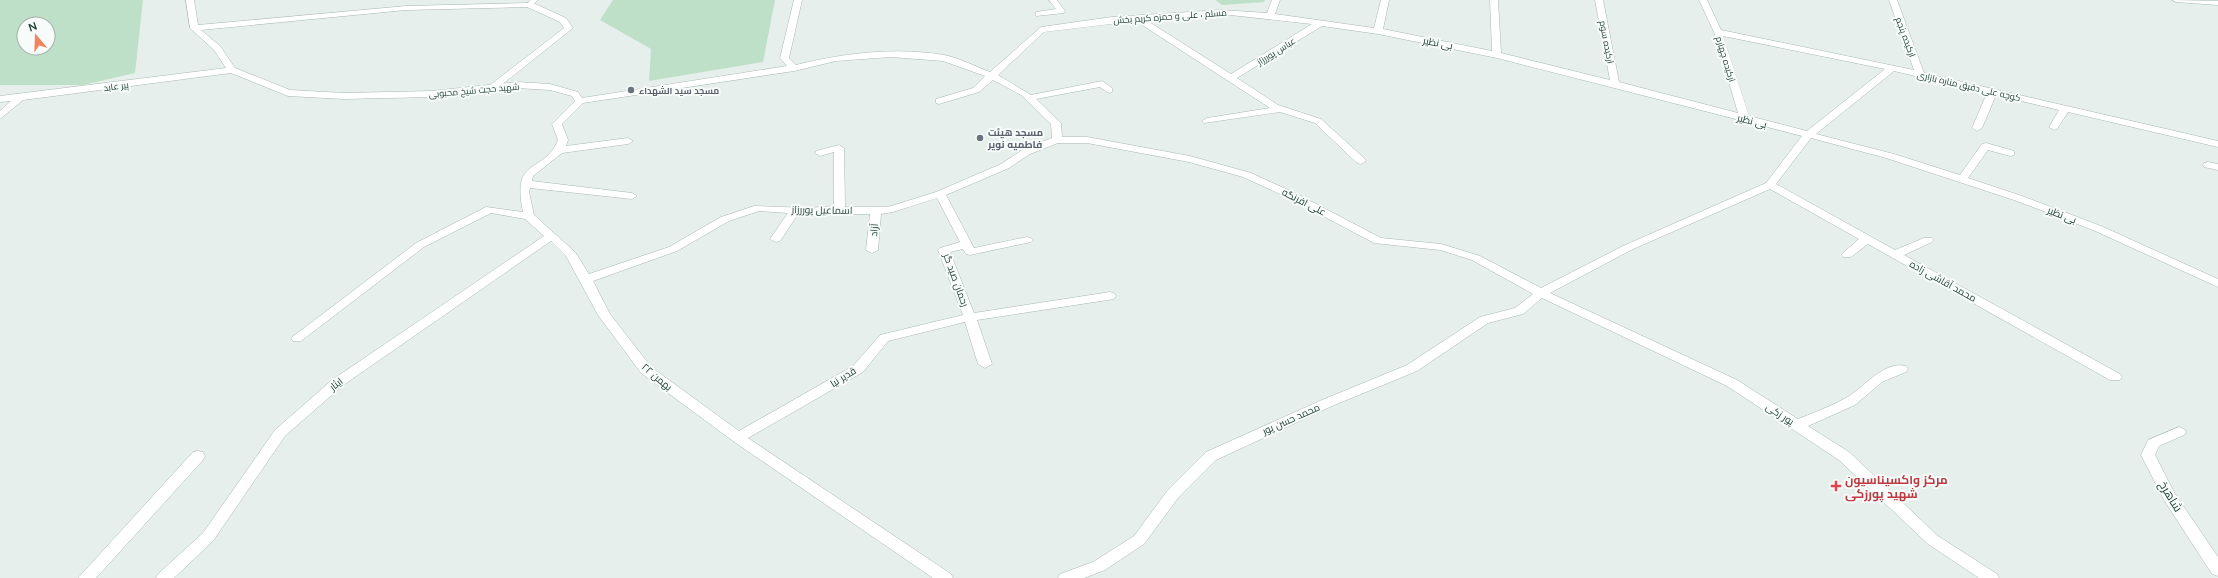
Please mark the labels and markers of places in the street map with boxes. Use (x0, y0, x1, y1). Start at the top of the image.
marker: مسجد سید الشهداء (626, 85, 636, 95)
place label: مسجد سید الشهداء (639, 85, 719, 97)
place label: مسجد هیئت فاطمیه نویر (987, 126, 1043, 151)
marker: مسجد هیئت فاطمیه نویر (975, 133, 985, 143)
place label: مرکز واکسیناسیون شهید پورزکی (1845, 472, 1948, 503)
marker: مرکز واکسیناسیون شهید پورزکی (1830, 480, 1842, 492)

